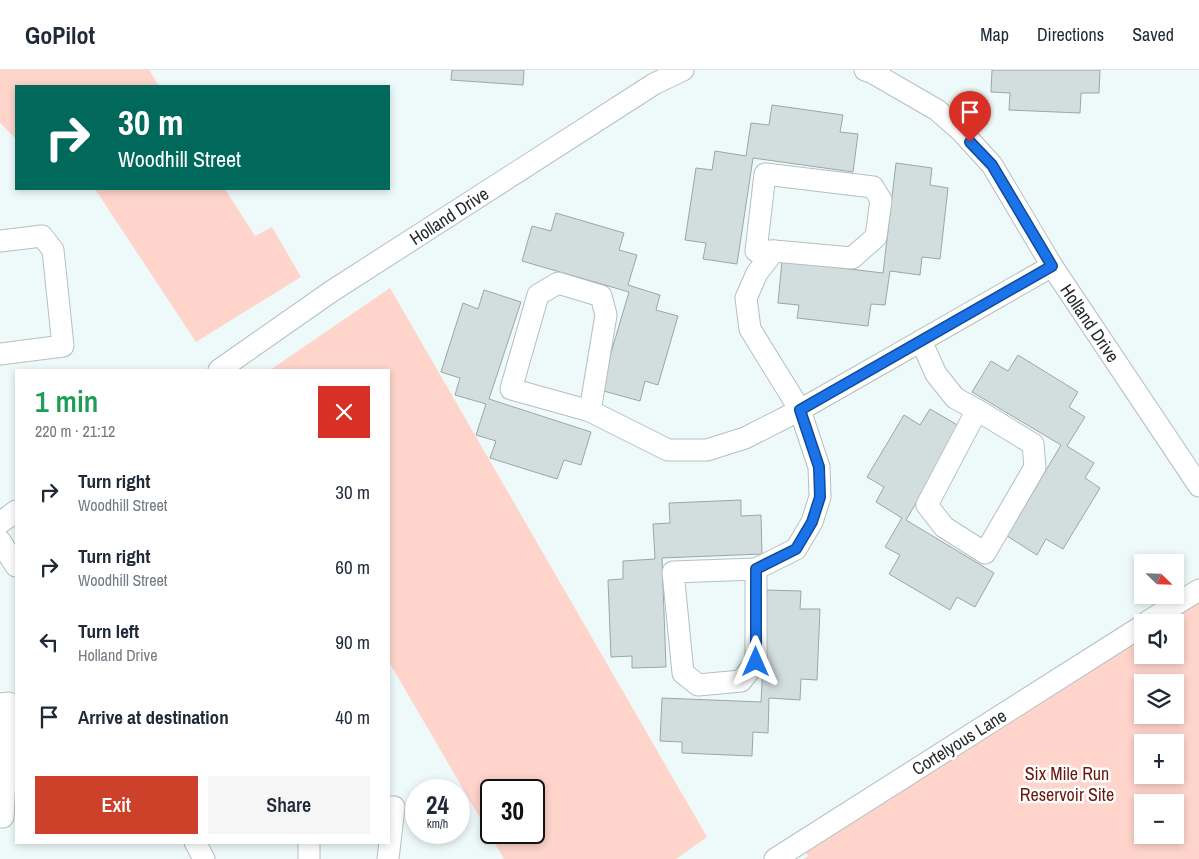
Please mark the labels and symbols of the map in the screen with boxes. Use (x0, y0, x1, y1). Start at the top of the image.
pin (949, 91, 991, 142)
street label: Holland Drive (405, 181, 493, 251)
street label: Holland Drive (1055, 279, 1125, 367)
north arrow (1134, 554, 1184, 604)
position arrow (729, 635, 781, 687)
street label: Cortelyous Lane (907, 703, 1011, 781)
park label: Six Mile Run Reservoir Site (1020, 761, 1114, 807)
speed limit sign: 30 (480, 779, 545, 844)

